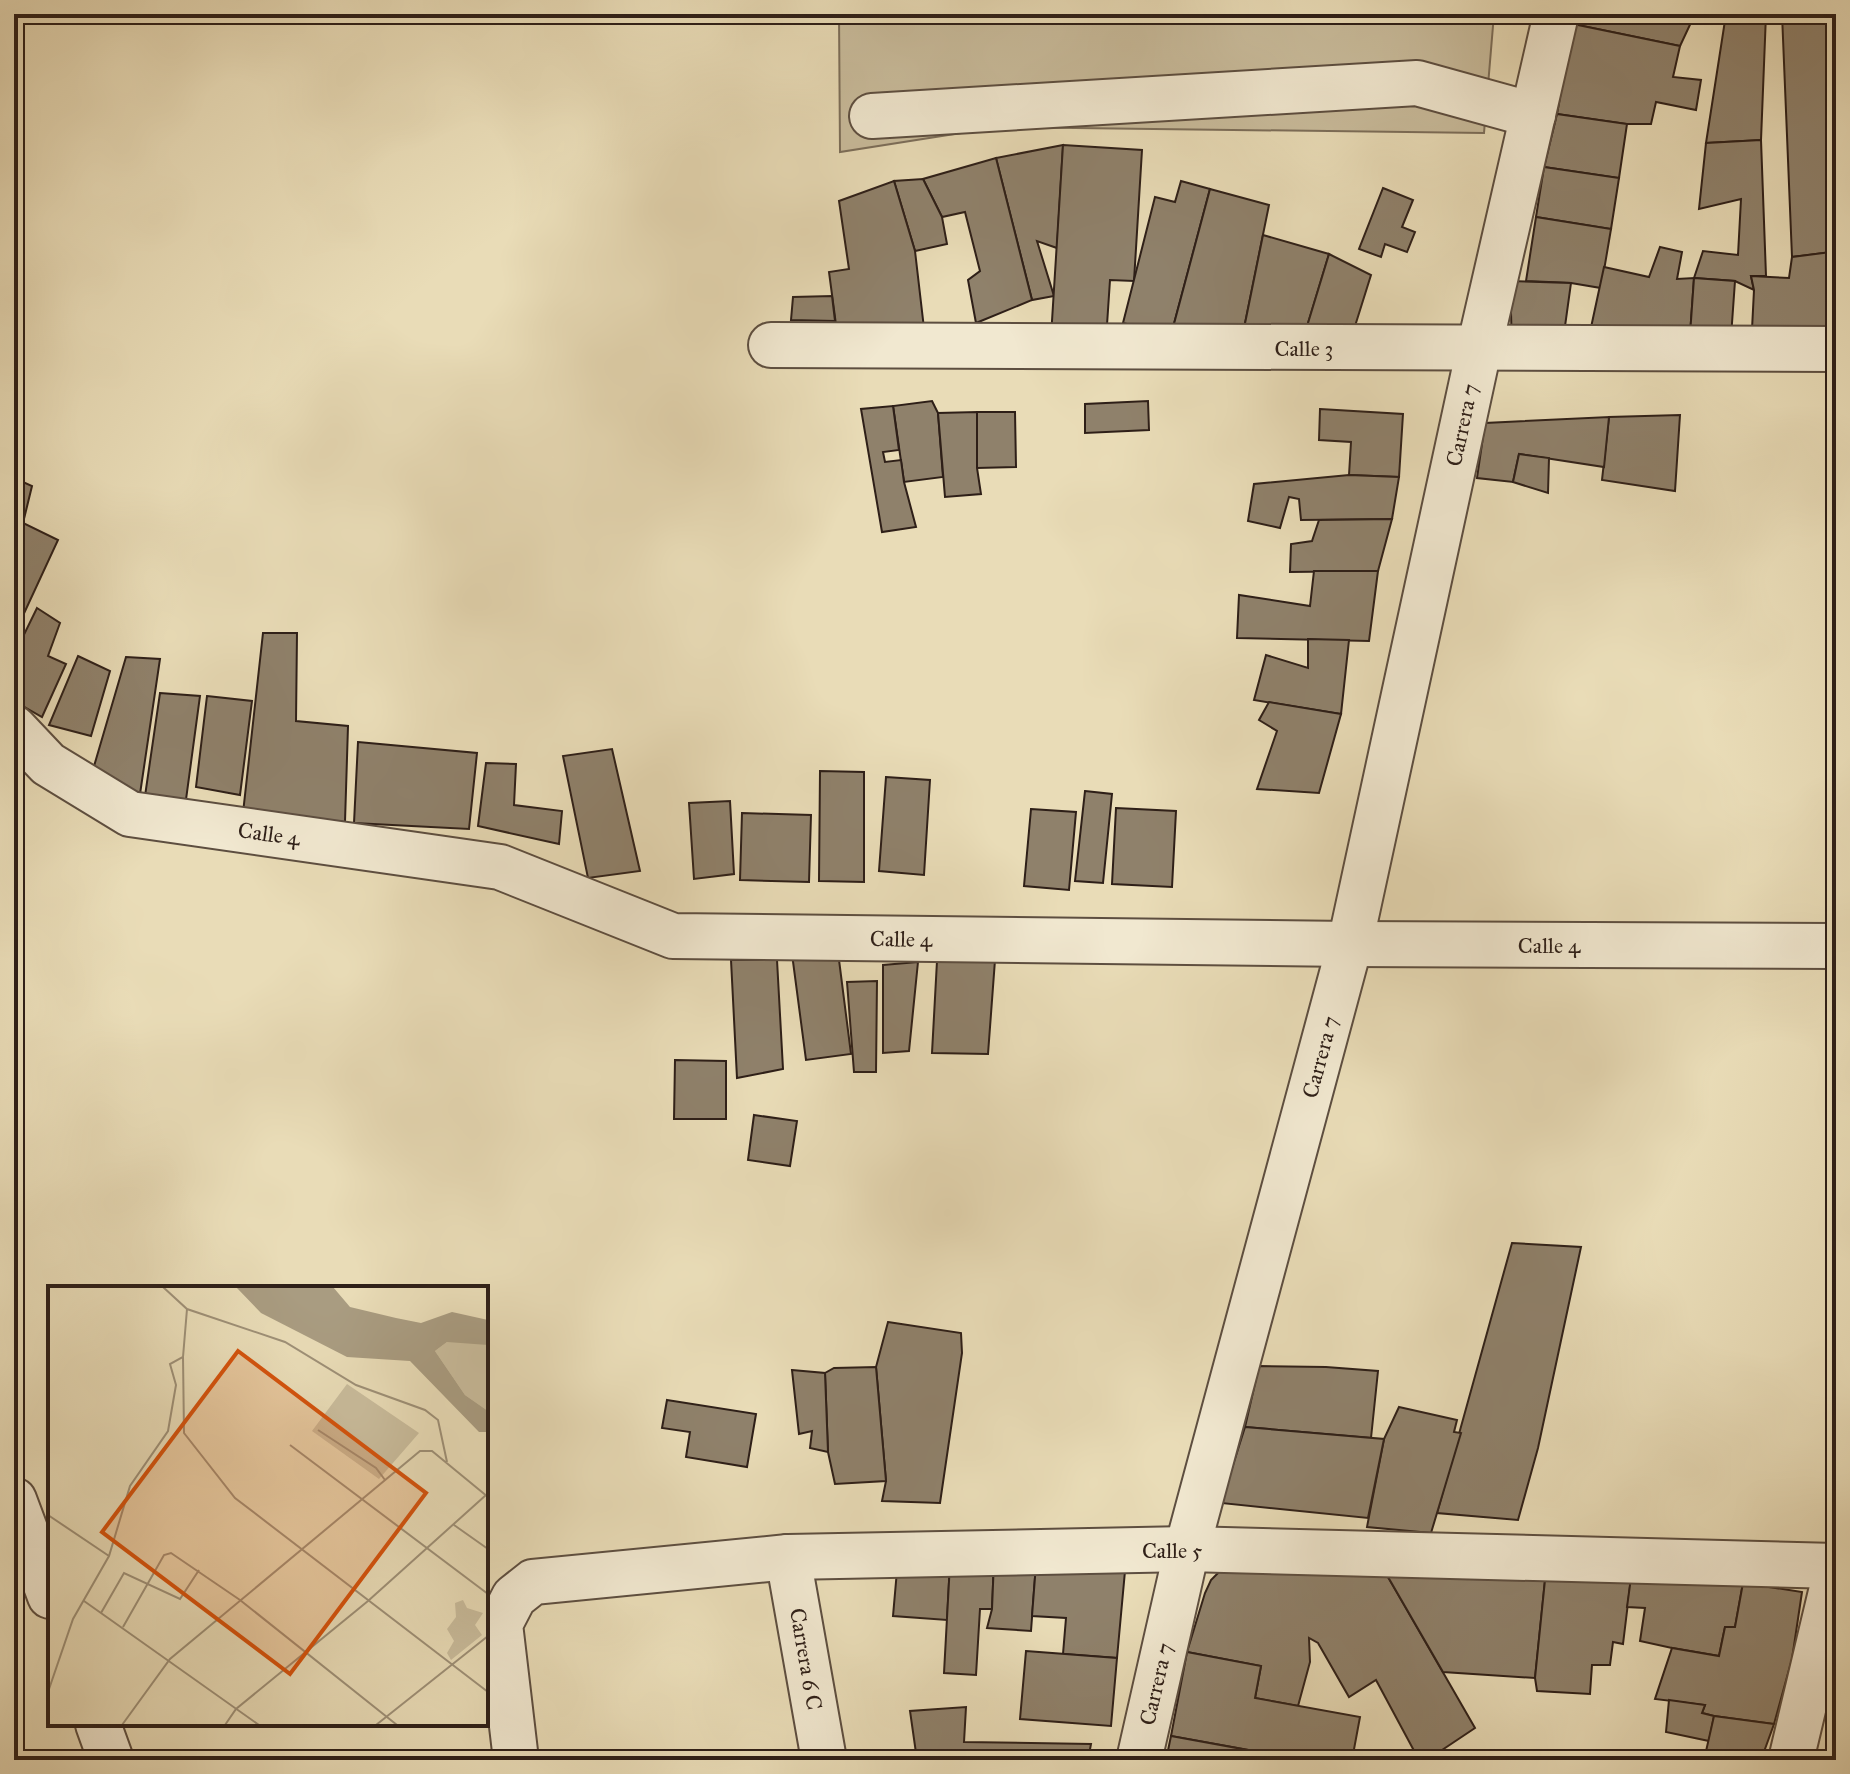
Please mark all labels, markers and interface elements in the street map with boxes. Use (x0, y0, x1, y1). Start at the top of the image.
street label: Calle 3 (1275, 335, 1333, 362)
street label: Carrera 7 (1440, 381, 1484, 469)
street label: Calle 4 (236, 816, 302, 852)
street label: Calle 4 (870, 925, 933, 953)
street label: Calle 4 (1518, 932, 1581, 959)
street label: Carrera 7 (1296, 1013, 1344, 1101)
inset map (48, 1286, 488, 1726)
street label: Calle 5 (1142, 1537, 1202, 1564)
street label: Carrera 6 C (784, 1606, 828, 1712)
street label: Carrera 7 (1133, 1640, 1179, 1728)

